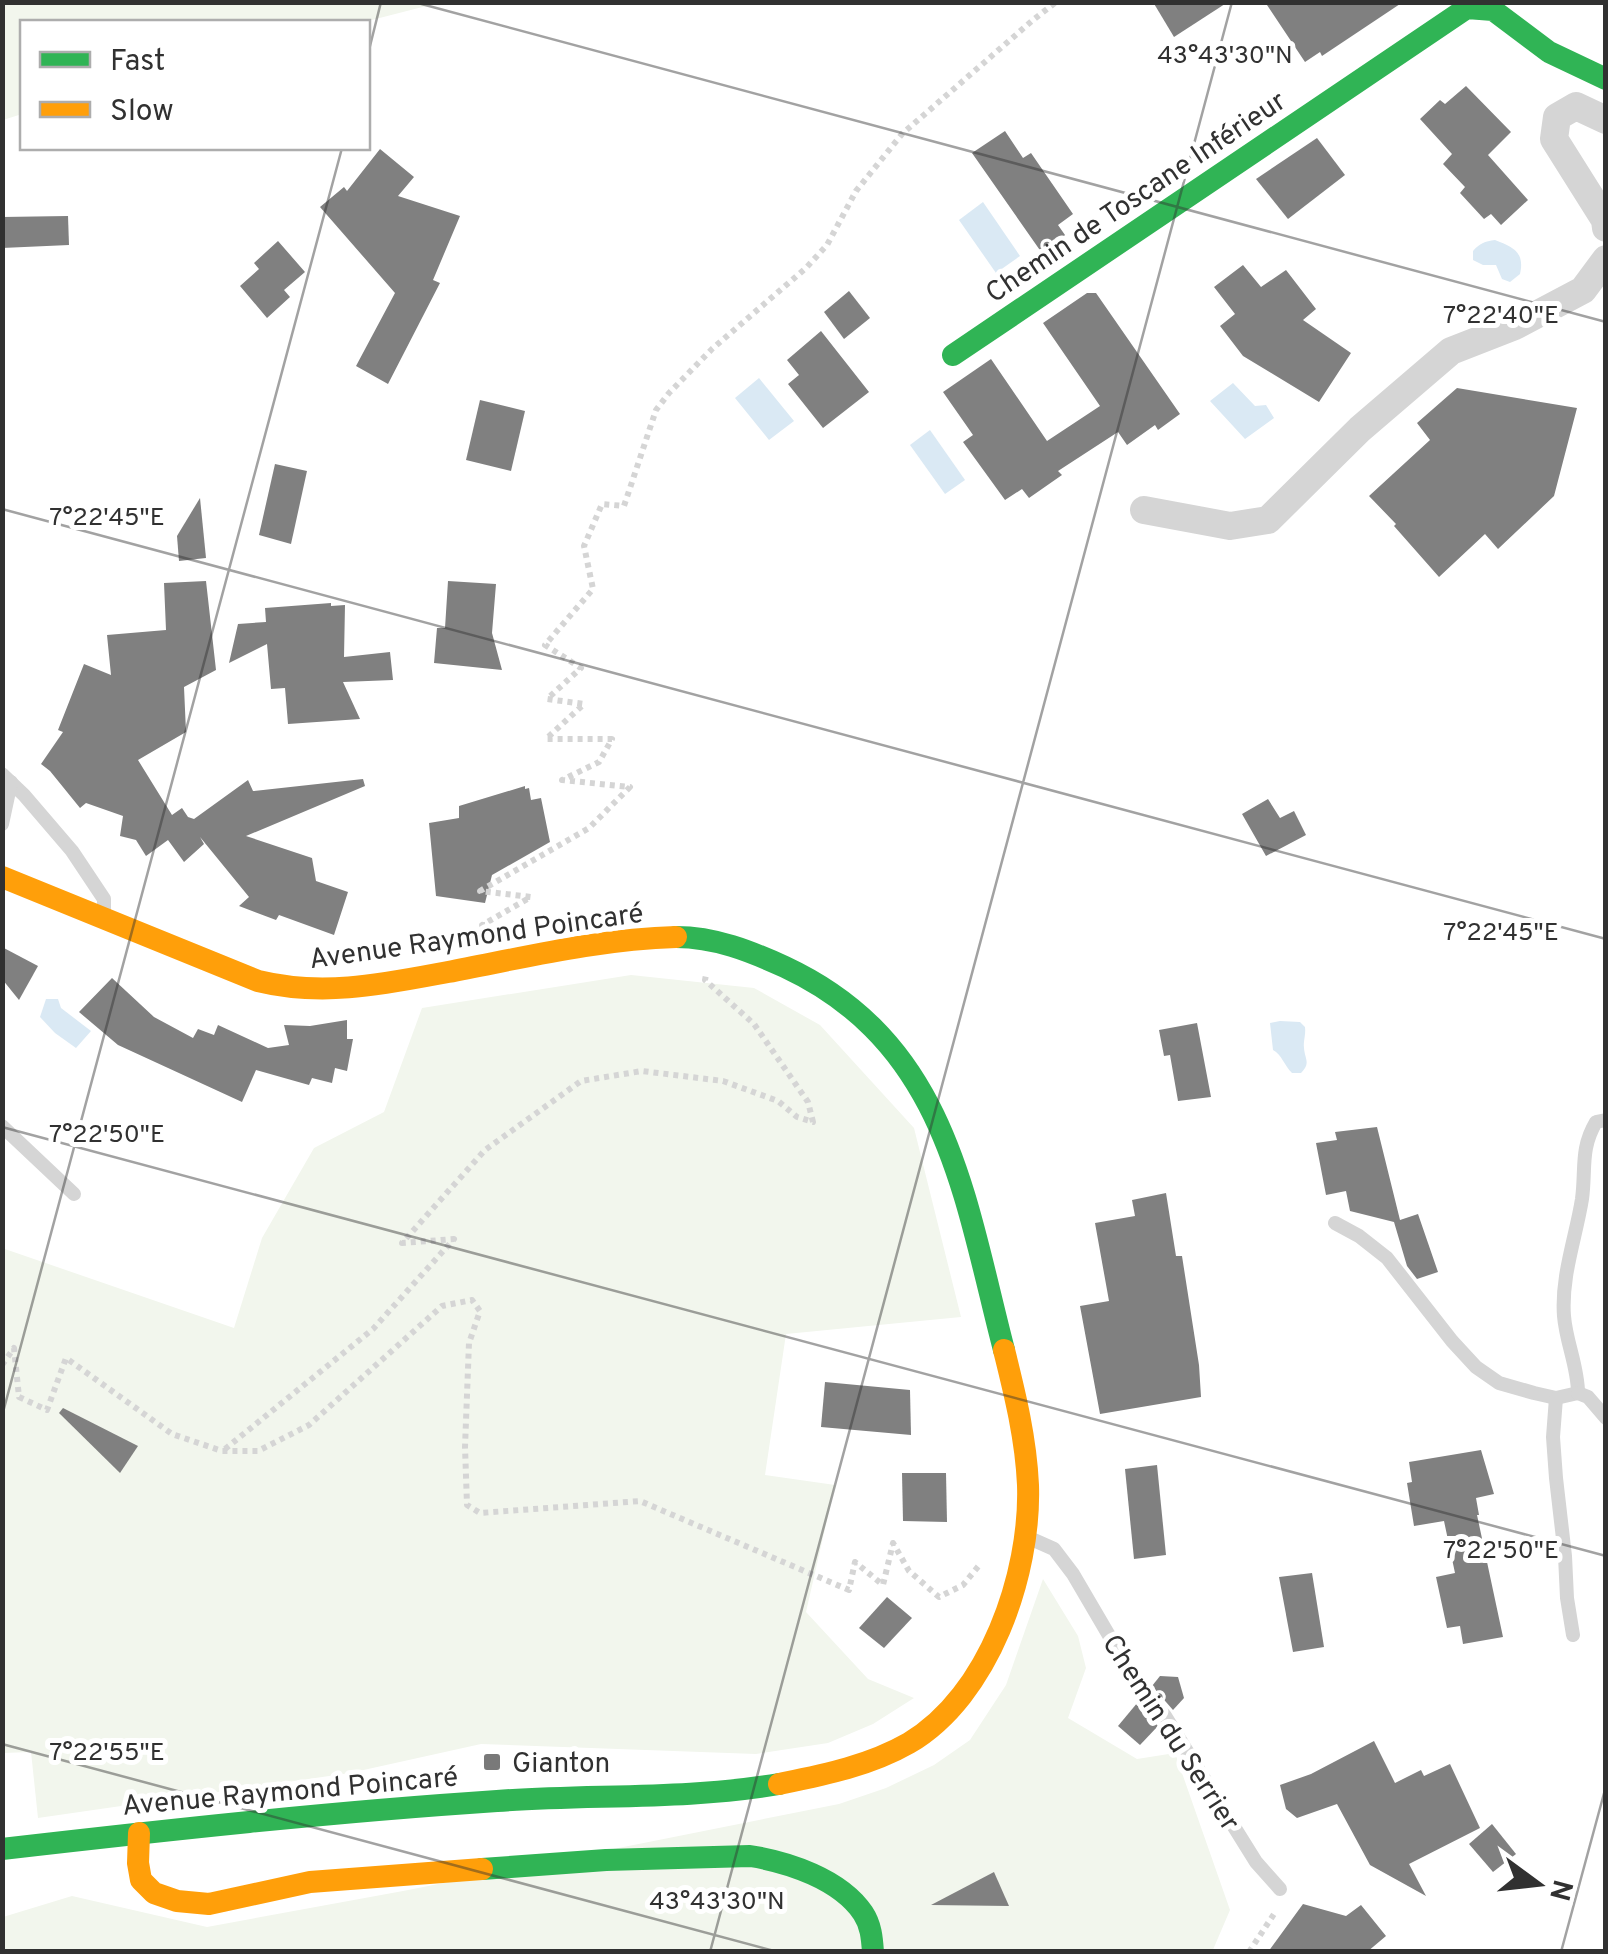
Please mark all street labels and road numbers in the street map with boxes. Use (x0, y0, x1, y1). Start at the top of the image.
street label: Chemin de Toscane Inférieur (980, 84, 1294, 313)
street label: Avenue Raymond Poincaré (307, 897, 646, 979)
street label: Chemin du Serrier (1092, 1628, 1247, 1839)
street label: Avenue Raymond Poincaré (121, 1760, 460, 1826)

